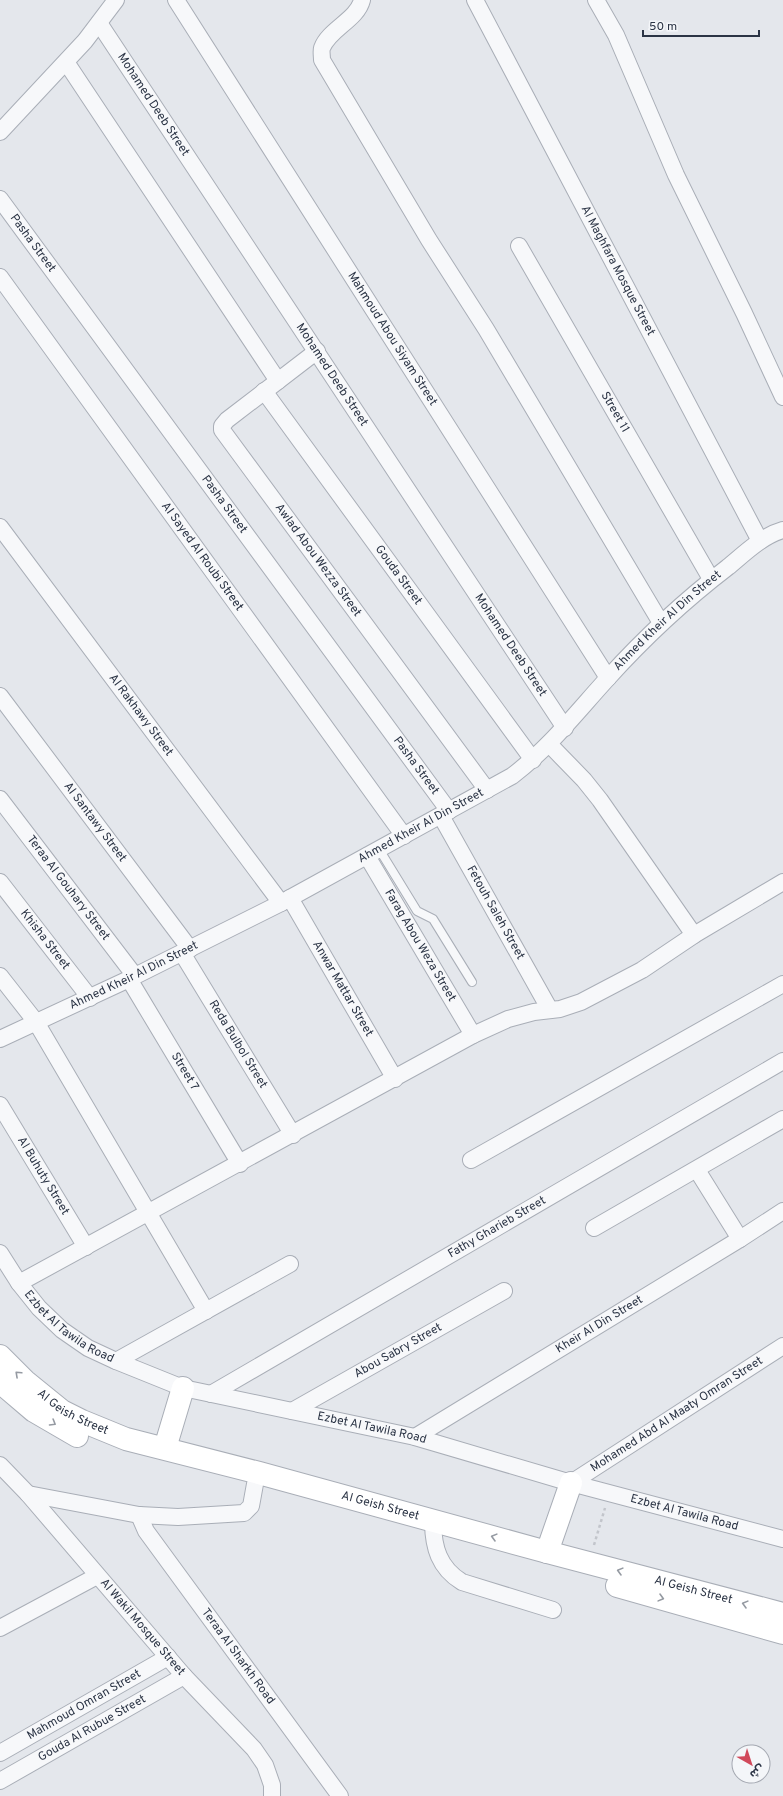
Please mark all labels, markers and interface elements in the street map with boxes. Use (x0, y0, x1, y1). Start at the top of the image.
scale bar (643, 12, 759, 38)
text: 50 m (649, 19, 677, 35)
street label: Mohamed Deeb Street (113, 50, 193, 159)
street label: Al Maghfara Mosque Street (577, 203, 659, 339)
street label: Pasha Street (6, 211, 59, 276)
street label: Mahmoud Abou Siyam Street (343, 269, 441, 409)
street label: Mohamed Deeb Street (292, 320, 372, 430)
street label: Street 11 (597, 389, 633, 436)
street label: Pasha Street (198, 472, 251, 537)
street label: Al Sayed Al Roubi Street (157, 499, 247, 614)
street label: Awlad Abou Wezza Street (271, 500, 365, 620)
street label: Gouda Street (371, 542, 426, 609)
street label: Ahmed Kheir Al Din Street (610, 567, 725, 674)
street label: Mohamed Deeb Street (471, 591, 550, 700)
street label: Al Rakhawy Street (105, 671, 177, 760)
street label: Pasha Street (389, 734, 443, 798)
street label: Al Santawy Street (60, 779, 130, 865)
street label: Ahmed Kheir Al Din Street (355, 785, 487, 867)
street label: Teraa Al Gouhary Street (23, 832, 113, 944)
street label: Fetouh Saleh Street (463, 863, 528, 963)
street label: Farag Abou Weza Street (381, 886, 459, 1005)
street label: Khisha Street (16, 906, 73, 973)
street label: Ahmed Kheir Al Din Street (67, 938, 201, 1014)
street label: Anwar Mattar Street (309, 938, 377, 1040)
street label: Reda Bulbol Street (205, 997, 271, 1092)
street label: Street 7 (167, 1050, 202, 1094)
street label: Al Buhuty Street (13, 1134, 73, 1218)
street label: Fathy Gharieb Street (445, 1193, 549, 1262)
street label: Ezbet Al Tawila Road (20, 1287, 116, 1367)
street label: Kheir Al Din Street (553, 1292, 646, 1357)
street label: Abou Sabry Street (351, 1320, 445, 1382)
street label: Mohamed Abd Al Maaty Omran Street (588, 1353, 766, 1476)
one-way arrow (15, 1372, 23, 1379)
street label: Al Geish Street (34, 1386, 111, 1439)
street label: Ezbet Al Tawila Road (316, 1409, 428, 1448)
one-way arrow (49, 1418, 56, 1425)
street label: Al Geish Street (340, 1488, 421, 1525)
street label: Ezbet Al Tawila Road (628, 1491, 740, 1535)
one-way arrow (491, 1533, 498, 1542)
one-way arrow (616, 1567, 623, 1576)
street label: Al Geish Street (652, 1572, 734, 1608)
street label: Al Wakil Mosque Street (96, 1575, 188, 1679)
one-way arrow (658, 1593, 665, 1602)
one-way arrow (742, 1600, 749, 1609)
street label: Teraa Al Sharkh Road (197, 1605, 278, 1708)
street label: Mahmoud Omran Street (24, 1666, 144, 1744)
street label: Gouda Al Rubue Street (35, 1691, 149, 1766)
north arrow (731, 1744, 771, 1784)
text: ش (746, 1761, 767, 1781)

